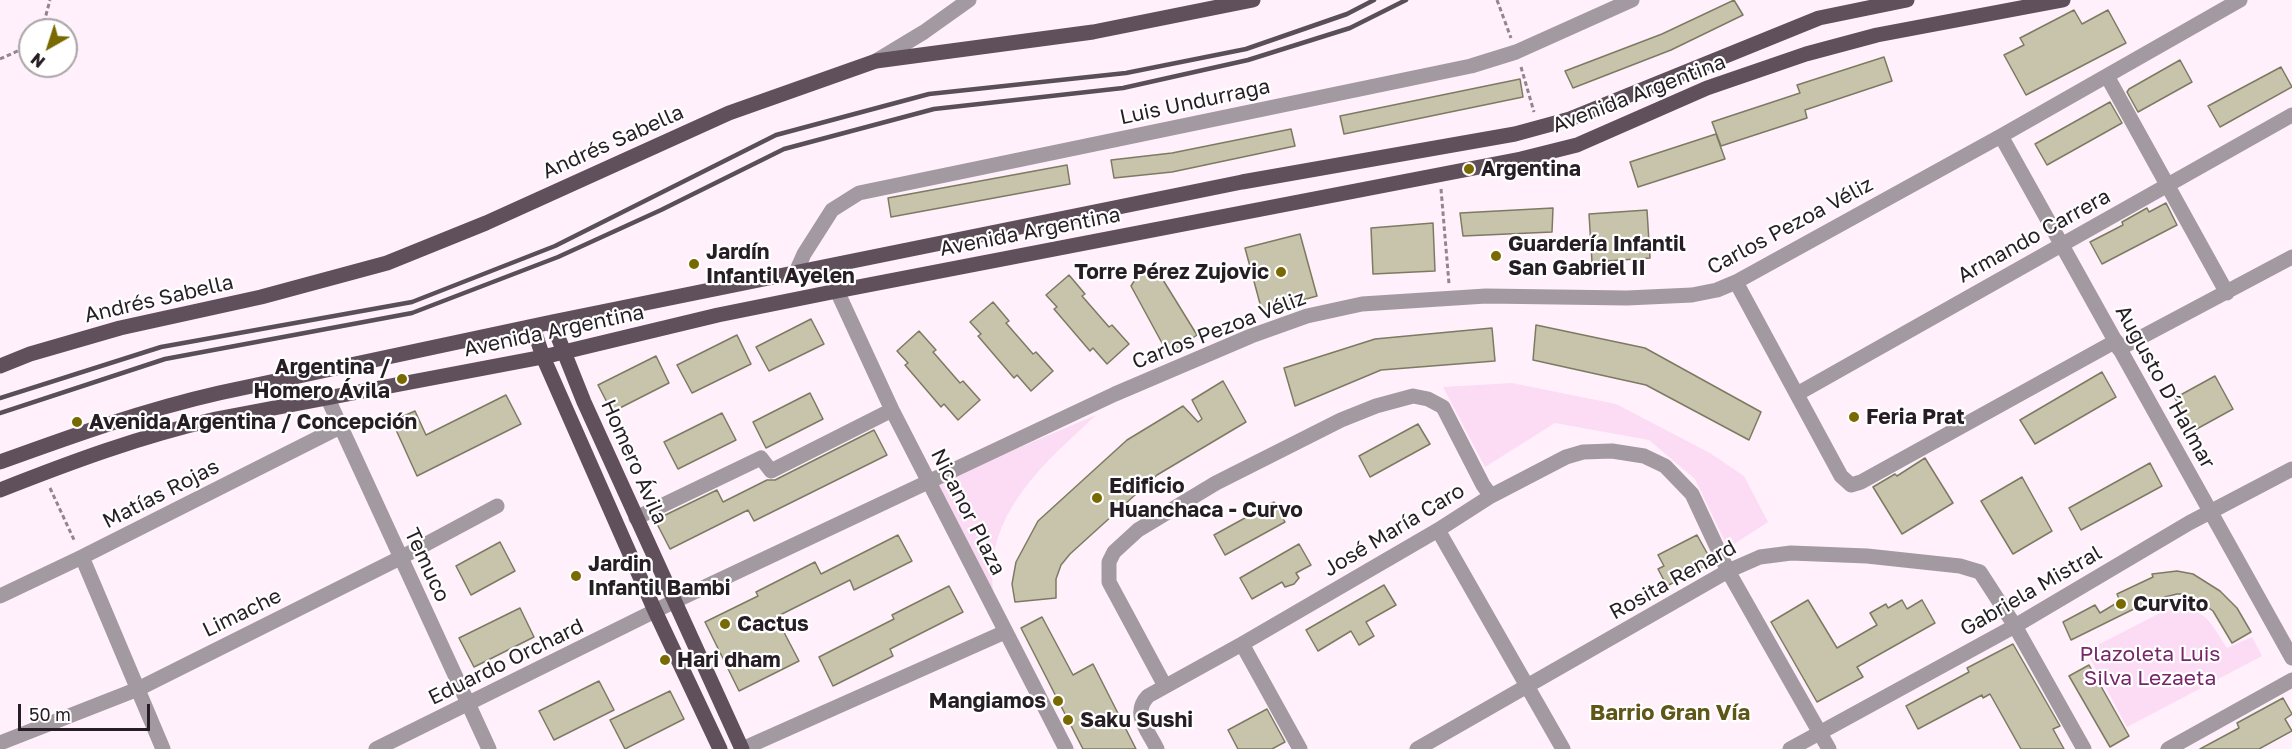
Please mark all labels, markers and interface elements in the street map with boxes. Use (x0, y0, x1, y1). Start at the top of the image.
north arrow (18, 18, 78, 78)
text: N (27, 49, 49, 72)
street label: Avenida Argentina (1549, 49, 1729, 139)
street label: Luis Undurraga (1118, 74, 1272, 130)
street label: Andrés Sabella (538, 100, 688, 184)
place label: Argentina (1481, 156, 1581, 182)
marker: Argentina (1462, 162, 1476, 176)
street label: Carlos Pezoa Véliz (1703, 172, 1877, 280)
street label: Armando Carrera (1953, 184, 2115, 288)
street label: Avenida Argentina (938, 202, 1122, 262)
place label: Guardería Infantil San Gabriel II (1508, 231, 1686, 281)
place label: Jardín Infantil Ayelen (706, 239, 855, 289)
marker: Guardería Infantil San Gabriel II (1489, 249, 1503, 263)
marker: Jardín Infantil Ayelen (687, 257, 701, 271)
place label: Torre Pérez Zujovic (1074, 259, 1269, 285)
marker: Torre Pérez Zujovic (1274, 265, 1288, 279)
street label: Andrés Sabella (82, 270, 236, 328)
street label: Carlos Pezoa Véliz (1129, 285, 1309, 375)
street label: Avenida Argentina (462, 300, 646, 362)
street label: Augusto D´Halmar (2110, 301, 2220, 473)
place label: Argentina / Homero Ávila (254, 354, 390, 404)
marker: Argentina / Homero Ávila (395, 372, 409, 386)
street label: Homero Ávila (595, 396, 673, 528)
place label: Feria Prat (1866, 404, 1965, 430)
place label: Avenida Argentina / Concepción (89, 409, 417, 435)
marker: Feria Prat (1847, 410, 1861, 424)
marker: Avenida Argentina / Concepción (70, 415, 84, 429)
street label: Nicanor Plaza (925, 444, 1011, 580)
street label: Matías Rojas (99, 454, 223, 534)
place label: Edificio Huanchaca - Curvo (1109, 473, 1303, 523)
street label: José María Caro (1319, 478, 1469, 582)
marker: Edificio Huanchaca - Curvo (1090, 491, 1104, 505)
street label: Temuco (399, 524, 455, 606)
street label: Rosita Renard (1605, 535, 1741, 625)
street label: Gabriela Mistral (1956, 540, 2106, 642)
place label: Jardin Infantil Bambi (588, 551, 730, 601)
marker: Jardin Infantil Bambi (569, 569, 583, 583)
street label: Limache (198, 583, 286, 643)
place label: Curvito (2133, 591, 2208, 617)
marker: Curvito (2114, 597, 2128, 611)
place label: Cactus (737, 611, 809, 637)
street label: Eduardo Orchard (424, 614, 588, 710)
marker: Cactus (718, 617, 732, 631)
park label: Plazoleta Luis Silva Lezaeta (2080, 641, 2220, 691)
place label: Hari dham (677, 647, 781, 673)
marker: Hari dham (658, 653, 672, 667)
place label: Mangiamos (929, 688, 1046, 714)
scale bar (21, 692, 153, 730)
marker: Mangiamos (1051, 694, 1065, 708)
district label: Barrio Gran Vía (1590, 700, 1750, 726)
text: 50 m (29, 703, 71, 725)
place label: Saku Sushi (1080, 707, 1193, 733)
marker: Saku Sushi (1061, 713, 1075, 727)

